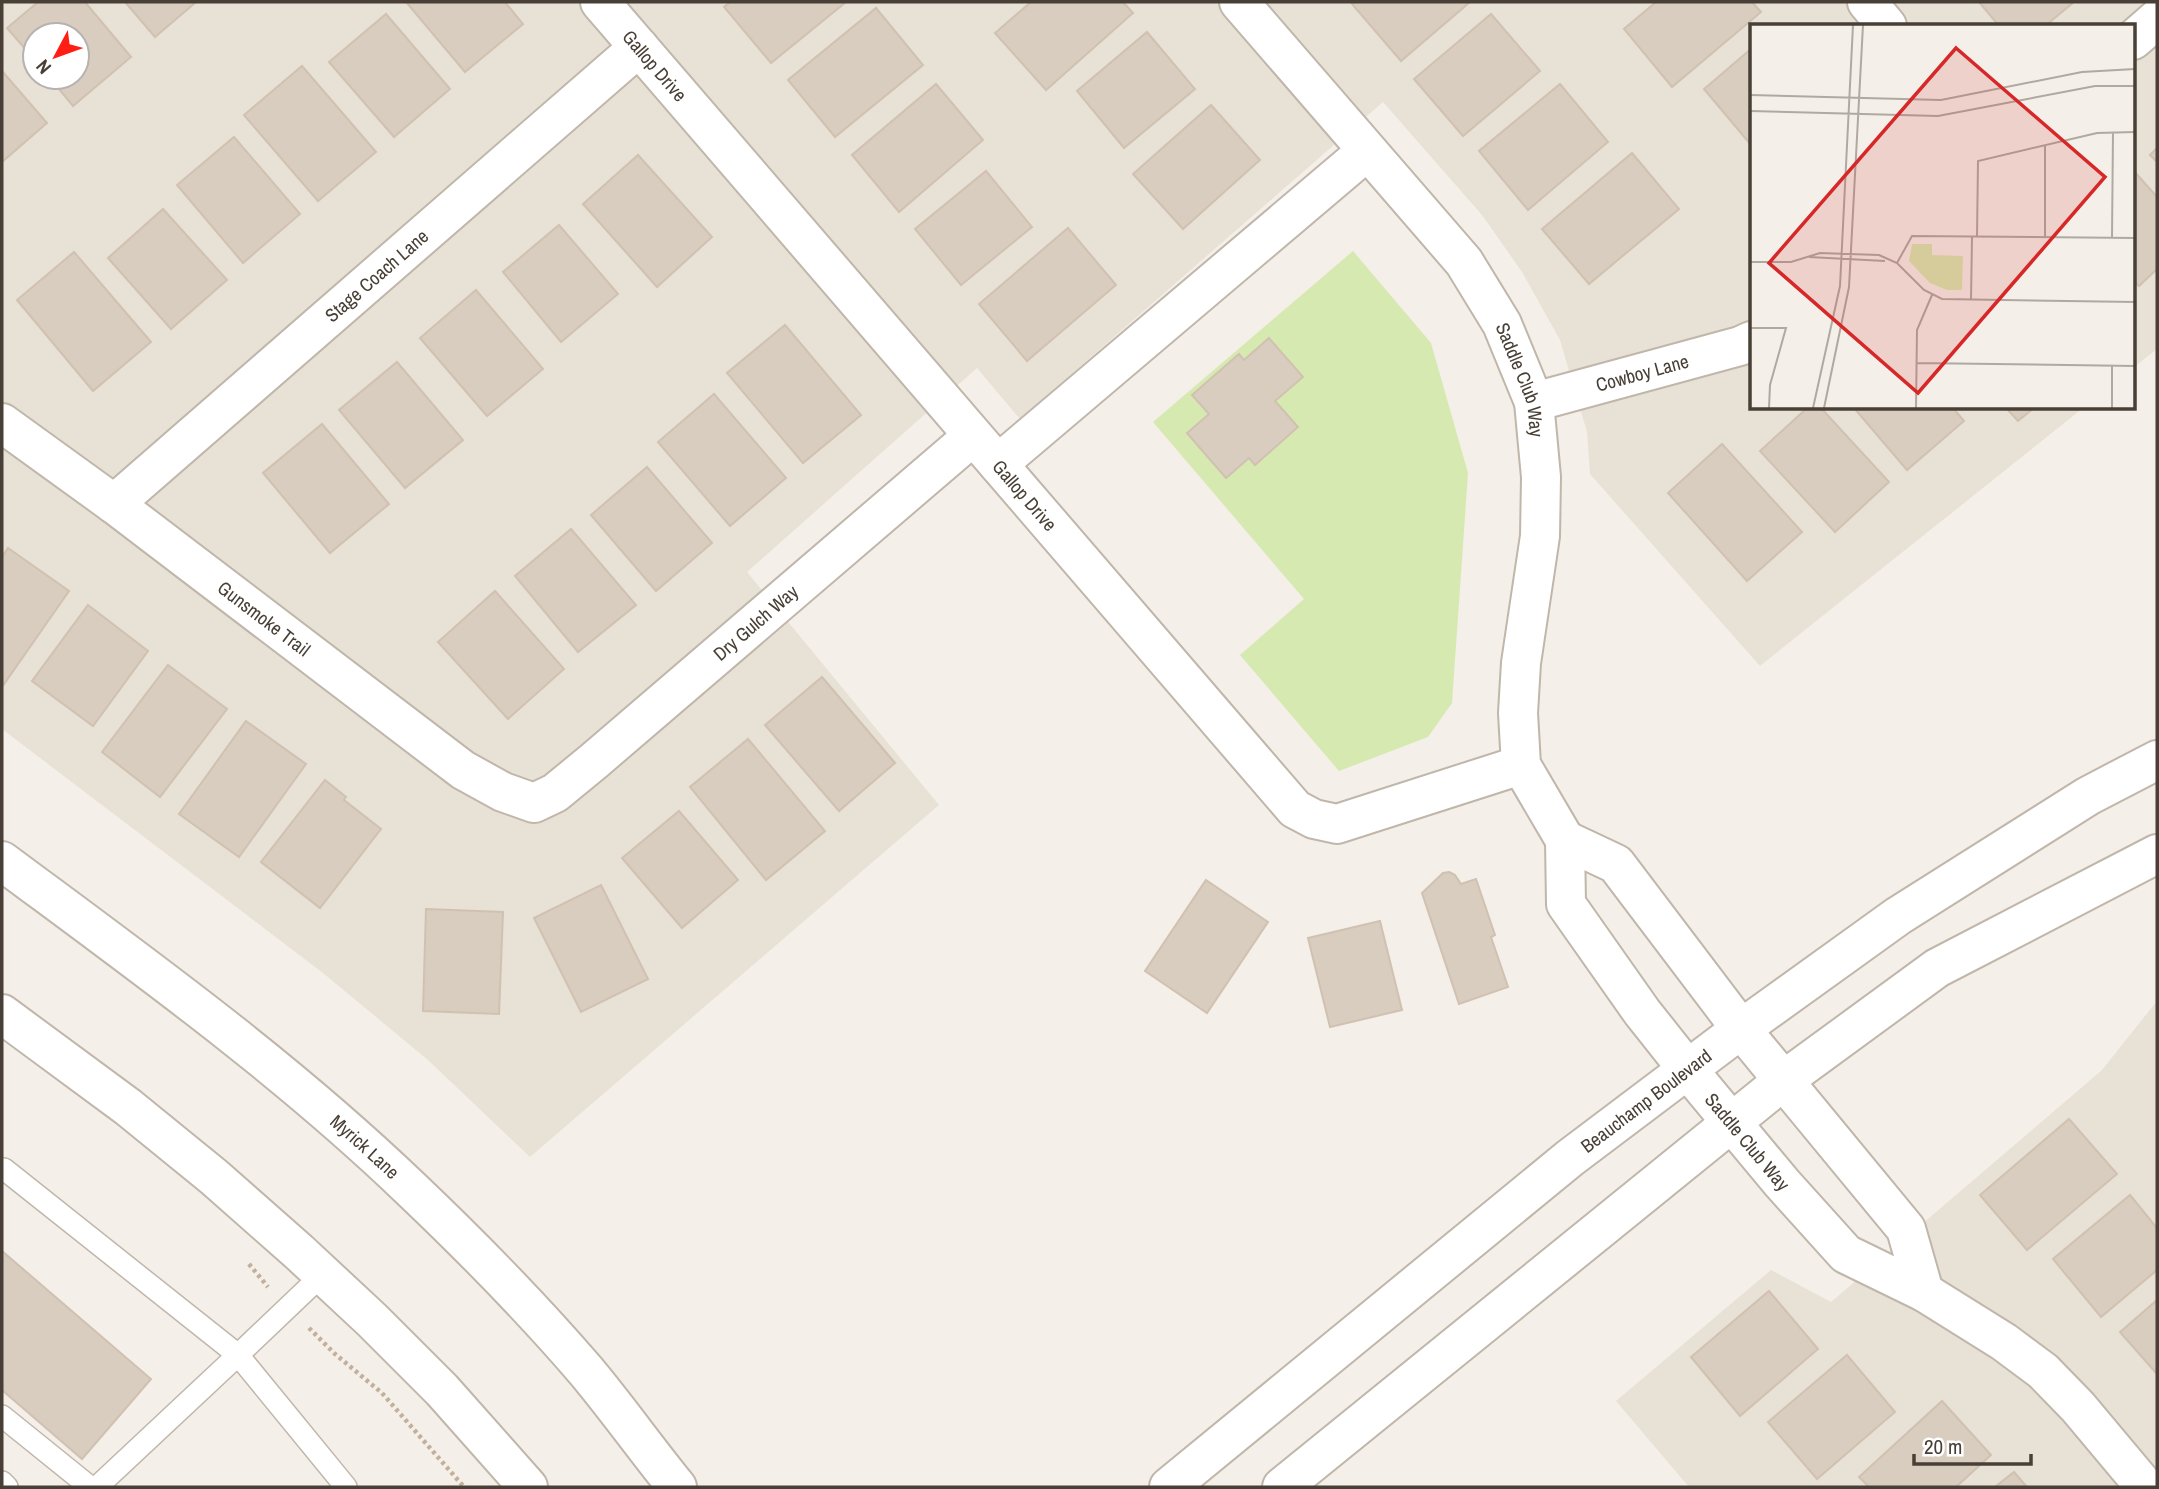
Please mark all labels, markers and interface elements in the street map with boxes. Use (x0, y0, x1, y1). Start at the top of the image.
north arrow (21, 21, 91, 91)
street label: Gallop Drive (617, 24, 693, 107)
inset map (1750, 24, 2134, 410)
text: N (30, 54, 57, 80)
street label: Stage Coach Lane (319, 223, 434, 328)
street label: Saddle Club Way (1490, 319, 1550, 438)
street label: Cowboy Lane (1593, 348, 1691, 398)
street label: Gallop Drive (987, 454, 1063, 537)
street label: Gunsmoke Trail (212, 575, 316, 662)
street label: Dry Gulch Way (707, 579, 804, 666)
street label: Beauchamp Boulevard (1575, 1043, 1717, 1158)
street label: Saddle Club Way (1699, 1087, 1796, 1196)
street label: Myrick Lane (325, 1108, 405, 1185)
scale bar (1914, 1422, 2031, 1466)
text: 20 m (1924, 1432, 1962, 1461)

